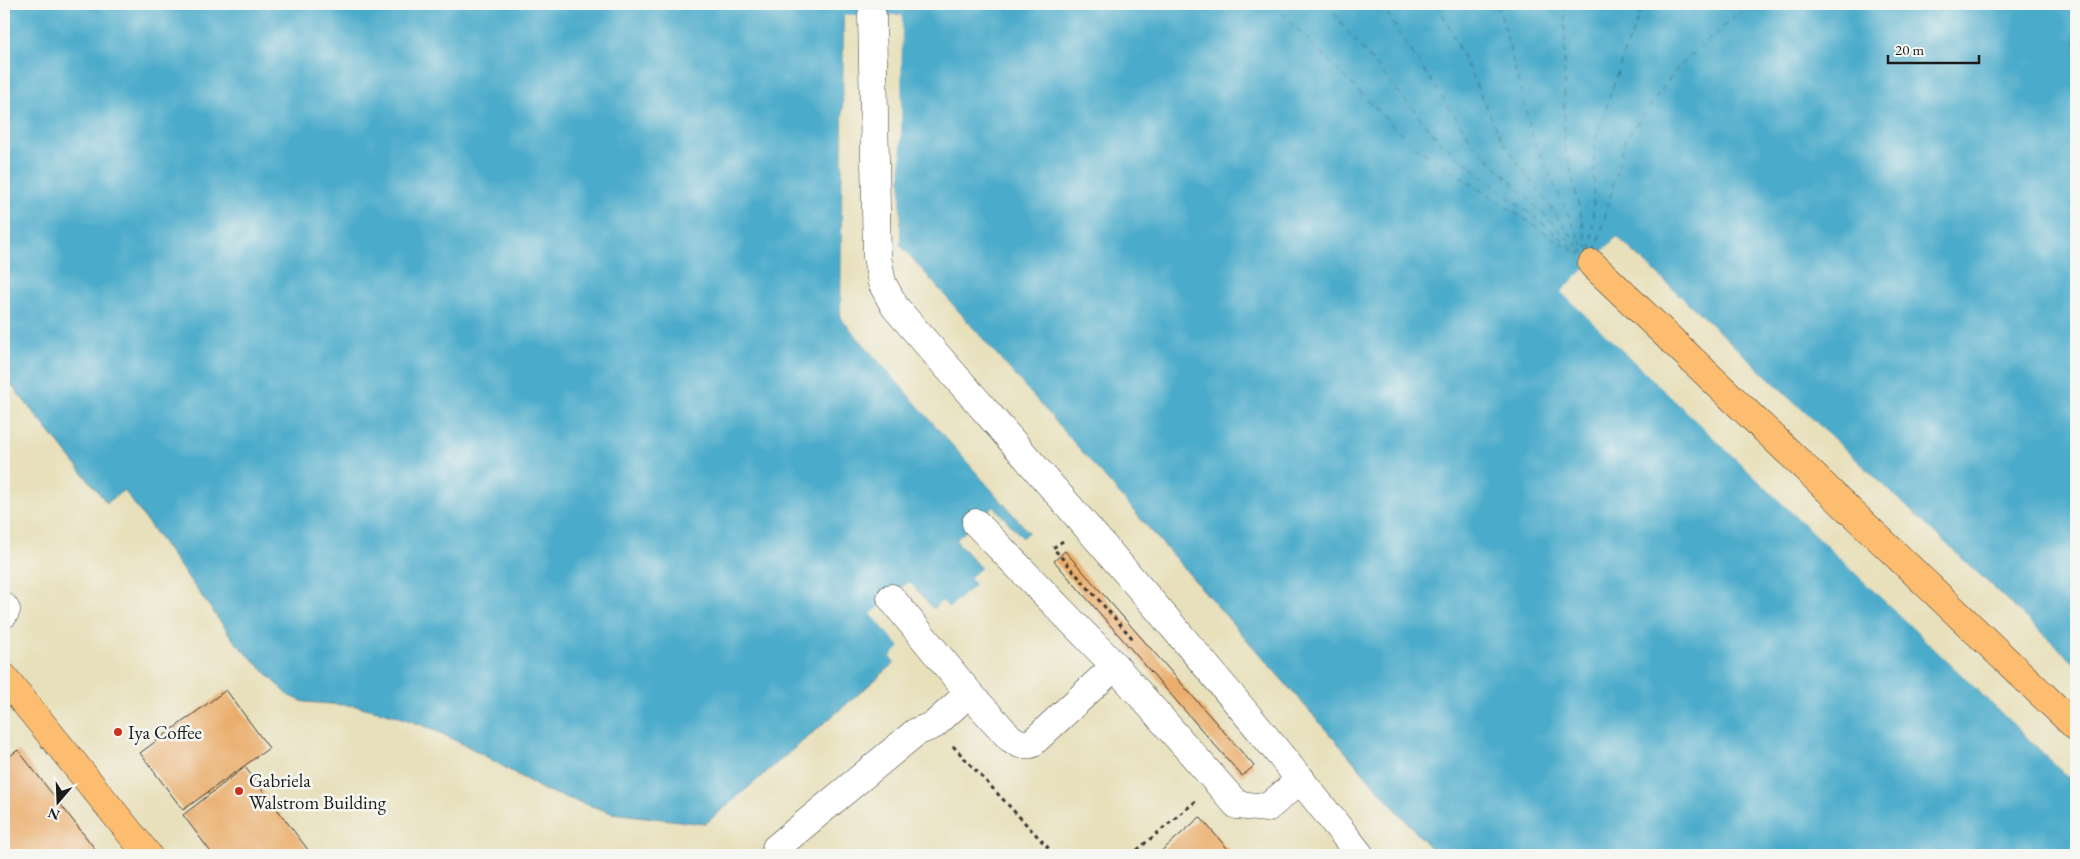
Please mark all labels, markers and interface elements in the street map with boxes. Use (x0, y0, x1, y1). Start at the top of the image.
scale bar (1888, 32, 1979, 64)
text: 20 m (1895, 40, 1924, 59)
place label: Iya Coffee (128, 720, 202, 745)
marker: Iya Coffee (112, 726, 124, 738)
place label: Gabriela Walstrom Building (249, 768, 387, 815)
north arrow (32, 776, 82, 826)
marker: Gabriela Walstrom Building (233, 785, 245, 797)
text: N (45, 804, 62, 825)

